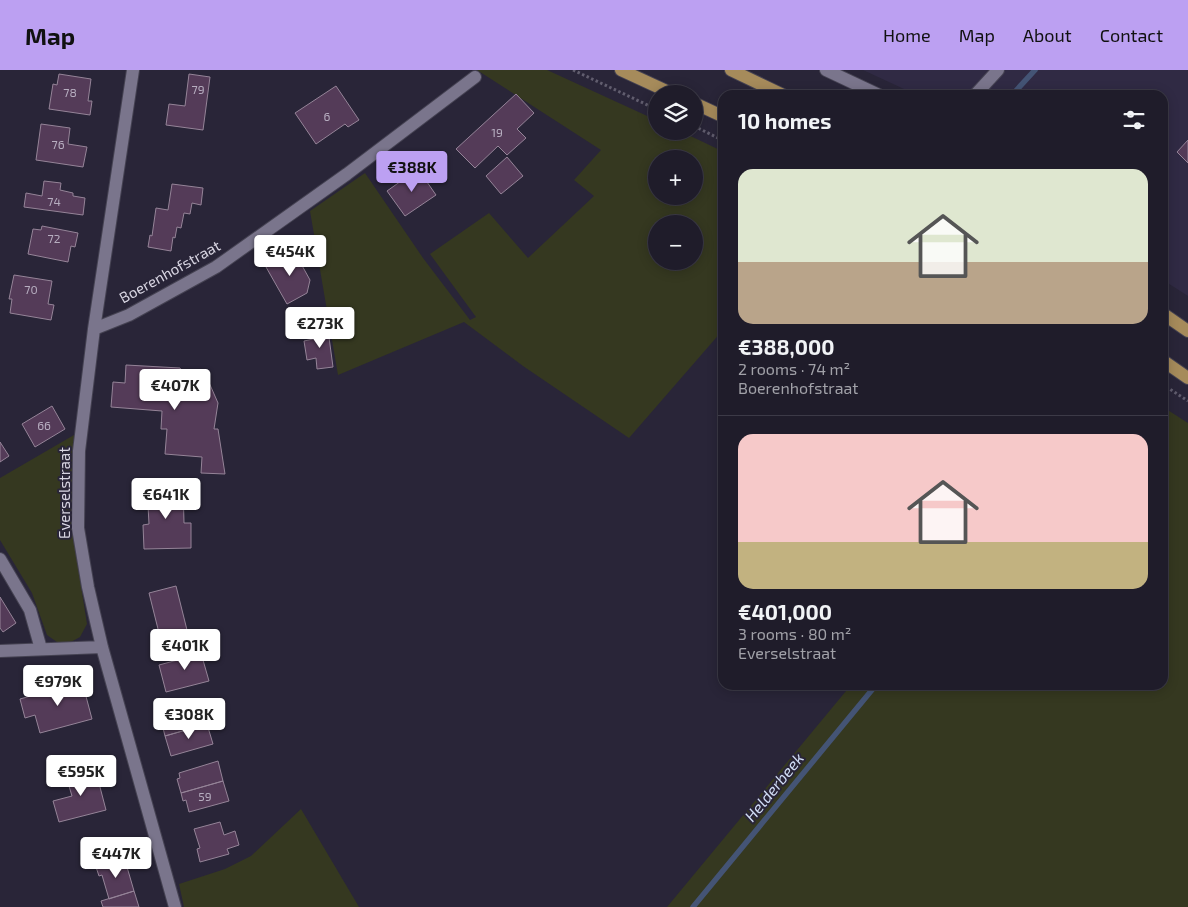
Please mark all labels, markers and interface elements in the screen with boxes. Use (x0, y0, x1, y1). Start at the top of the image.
text: Map (25, 21, 75, 50)
text: Home (883, 24, 931, 46)
text: Map (959, 24, 995, 46)
text: About (1023, 24, 1072, 46)
text: Contact (1100, 24, 1163, 46)
house number: 79 (191, 82, 205, 96)
house number: 78 (63, 85, 77, 99)
map controls (648, 85, 703, 270)
button: layers (648, 85, 703, 140)
icon: filters (1120, 106, 1148, 134)
text: 10 homes (738, 108, 831, 133)
house number: 6 (324, 109, 331, 123)
house number: 19 (491, 125, 503, 139)
house number: 76 (51, 137, 65, 151)
pin: €388K (377, 150, 447, 193)
button: + (648, 150, 703, 205)
text: €388K (387, 157, 437, 176)
house number: 74 (47, 194, 61, 208)
icon: home (898, 201, 988, 291)
button: − (648, 215, 703, 270)
house number: 72 (48, 231, 61, 245)
pin: €454K (255, 234, 325, 277)
street label: Boerenhofstraat (116, 236, 224, 306)
text: €454K (265, 241, 315, 260)
house number: 70 (24, 282, 38, 296)
pin: €273K (285, 306, 355, 349)
text: €273K (296, 313, 344, 332)
text: €388,000 (738, 334, 834, 359)
text: 2 rooms · 74 m² (738, 359, 850, 378)
pin: €407K (140, 368, 210, 411)
text: €407K (150, 375, 200, 394)
text: Boerenhofstraat (738, 378, 858, 397)
house number: 66 (37, 418, 51, 432)
street label: Everselstraat (55, 447, 73, 539)
icon: home (898, 467, 988, 557)
pin: €641K (131, 478, 201, 520)
text: €641K (143, 484, 189, 503)
text: €401,000 (738, 599, 832, 624)
text: 3 rooms · 80 m² (738, 624, 851, 643)
pin: €401K (150, 628, 220, 671)
text: €401K (161, 635, 209, 654)
text: Everselstraat (738, 643, 836, 662)
pin: €979K (23, 664, 93, 707)
text: €979K (34, 671, 82, 690)
pin: €308K (154, 698, 224, 740)
text: €308K (164, 704, 214, 723)
water label: Helderbeek (740, 749, 807, 825)
pin: €595K (46, 754, 116, 797)
text: €595K (57, 761, 105, 780)
house number: 59 (198, 789, 212, 803)
pin: €447K (81, 836, 151, 879)
text: €447K (91, 843, 141, 862)

